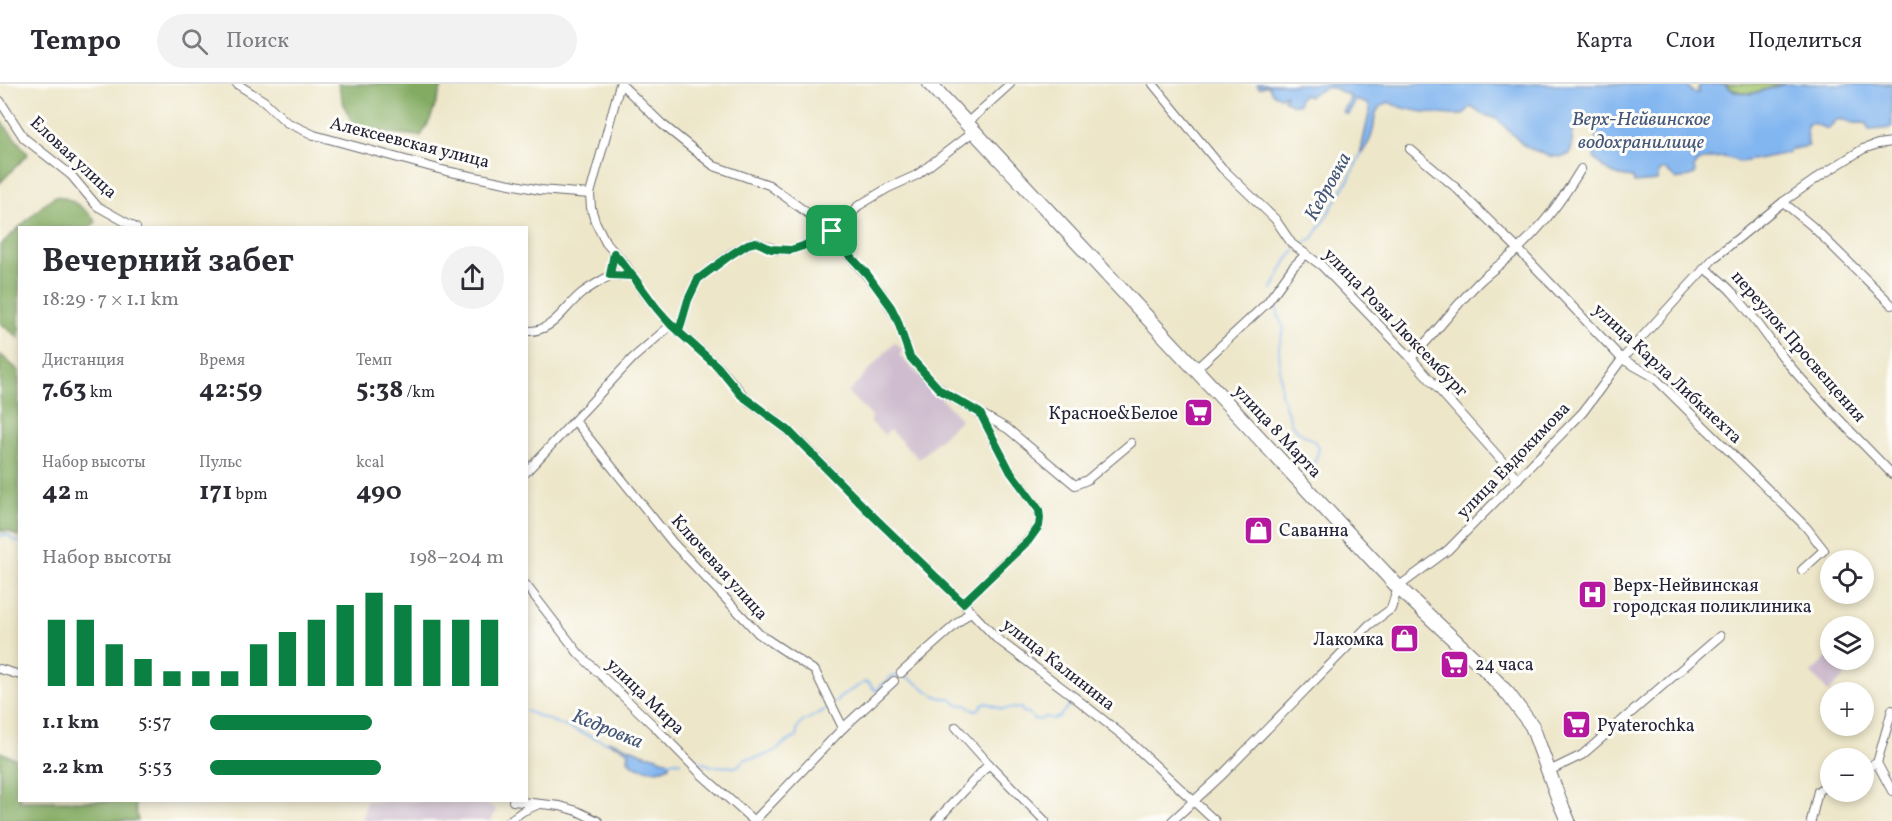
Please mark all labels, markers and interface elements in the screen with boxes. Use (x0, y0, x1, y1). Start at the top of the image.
search box (157, 14, 577, 68)
text: Tempo (30, 22, 121, 61)
icon: search (178, 25, 211, 58)
text: Поиск (226, 26, 289, 57)
text: Карта (1576, 27, 1633, 56)
text: Слои (1666, 27, 1715, 56)
text: Поделиться (1748, 27, 1862, 56)
water label: Верх-Нейвинское водохранилище (1572, 106, 1711, 157)
street label: Еловая улица (24, 111, 122, 205)
street label: Алексеевская улица (327, 112, 492, 175)
water label: Кедровка (1298, 148, 1359, 226)
pin (806, 205, 857, 256)
icon: arrive (815, 214, 848, 247)
text: Вечерний забег (42, 240, 294, 286)
street label: улица Розы Люксембург (1317, 243, 1473, 403)
button: share (441, 246, 504, 309)
street label: переулок Просвещения (1725, 266, 1871, 428)
text: 18:29 · 7 × 1.1 km (42, 286, 179, 314)
street label: улица Карла Либкнехта (1587, 298, 1747, 450)
text: Дистанция (42, 350, 124, 372)
text: Время (199, 350, 245, 372)
text: Темп (356, 350, 392, 372)
text: 7.63 (42, 372, 87, 408)
text: 42:59 (199, 372, 262, 408)
text: 5:38 (356, 372, 403, 408)
street label: улица 8 Марта (1227, 380, 1327, 484)
text: km (87, 382, 113, 404)
text: /km (403, 382, 435, 404)
supermarket icon: Красное&Белое (1183, 397, 1215, 429)
street label: улица Евдокимова (1452, 397, 1577, 525)
place label: Красное&Белое (1048, 402, 1178, 427)
text: Набор высоты (42, 452, 146, 474)
text: Пульс (199, 452, 242, 474)
text: kcal (356, 452, 384, 474)
text: 42 (42, 474, 71, 510)
text: 171 (199, 474, 232, 510)
text: 490 (356, 474, 402, 510)
text: m (71, 484, 89, 506)
text: bpm (232, 484, 268, 506)
street label: Ключевая улица (665, 510, 773, 626)
shop icon: Саванна (1242, 514, 1274, 546)
place label: Саванна (1279, 519, 1349, 544)
text: Набор высоты (42, 544, 172, 572)
text: 198–204 m (409, 544, 504, 572)
map controls (1820, 550, 1874, 802)
button: locate (1820, 550, 1874, 604)
place label: Верх-Нейвинская городская поликлиника (1613, 574, 1812, 620)
hospital icon: Верх-Нейвинская городская поликлиника (1576, 579, 1608, 611)
street label: улица Калинина (996, 613, 1120, 717)
button: layers (1820, 616, 1874, 670)
shop icon: Лакомка (1389, 623, 1421, 655)
place label: Лакомка (1313, 628, 1384, 653)
supermarket icon: 24 часа (1438, 648, 1470, 680)
street label: улица Мира (600, 653, 690, 741)
place label: 24 часа (1475, 653, 1534, 678)
button: + (1820, 682, 1874, 736)
water label: Кедровка (568, 703, 647, 757)
text: 1.1 km (42, 709, 99, 737)
text: 5:57 (138, 709, 172, 737)
supermarket icon: Pyaterochka (1560, 709, 1592, 741)
place label: Pyaterochka (1597, 714, 1695, 739)
button: − (1820, 748, 1874, 802)
text: 2.2 km (42, 754, 104, 782)
text: 5:53 (138, 754, 172, 782)

